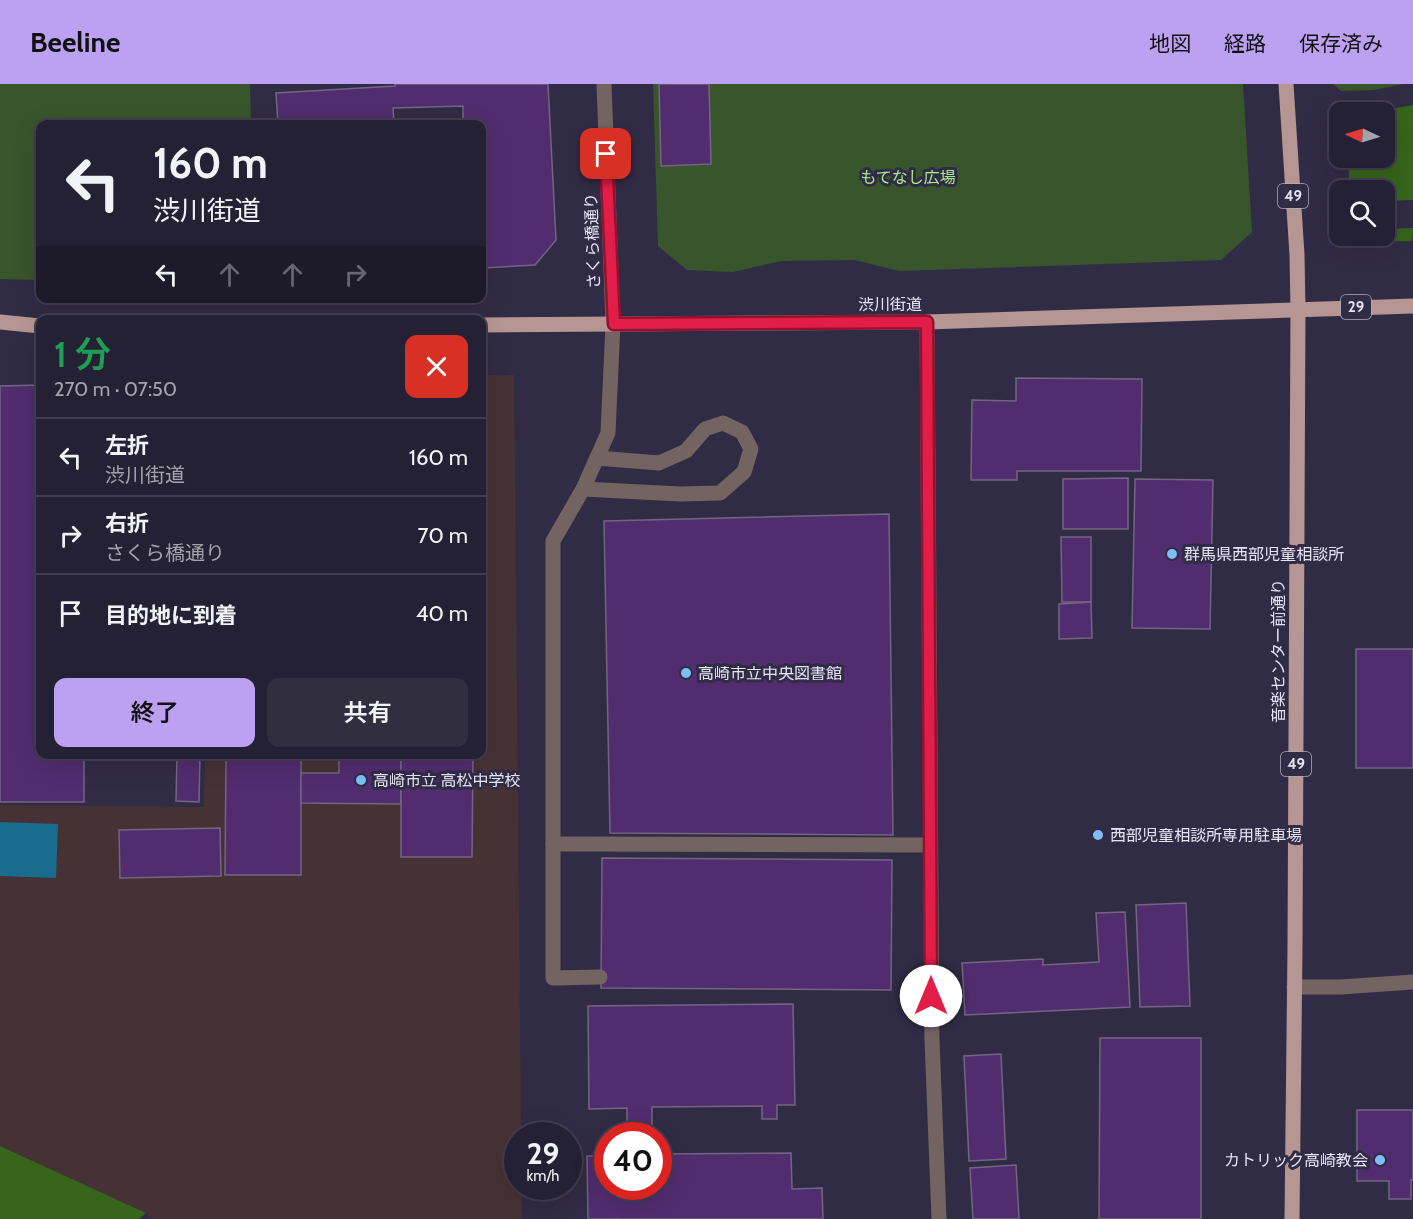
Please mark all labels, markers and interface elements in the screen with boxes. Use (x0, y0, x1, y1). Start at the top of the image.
text: Beeline (30, 25, 120, 59)
text: 地図 (1149, 31, 1191, 56)
text: 経路 (1224, 31, 1266, 56)
text: 保存済み (1299, 31, 1383, 56)
north arrow (1329, 102, 1395, 168)
map controls (1329, 102, 1395, 246)
pin (580, 128, 631, 179)
text: 160 m (153, 137, 268, 189)
icon: arrive (589, 137, 622, 170)
icon: left (54, 144, 132, 222)
park label: もてなし広場 (860, 168, 956, 187)
button: search (1329, 180, 1395, 246)
road number: 49 (1278, 184, 1308, 208)
street label: さくら橋通り (581, 193, 604, 289)
text: 渋川街道 (153, 194, 261, 227)
icon: left (150, 258, 183, 291)
icon: ahead (213, 258, 246, 291)
icon: ahead (276, 258, 309, 291)
icon: right (339, 258, 372, 291)
street label: 渋川街道 (858, 295, 922, 314)
road number: 29 (1341, 295, 1371, 319)
text: 1 分 (54, 332, 111, 376)
button: close (405, 335, 468, 398)
text: 270 m · 07:50 (54, 377, 177, 401)
text: 左折 (105, 432, 149, 459)
icon: left (54, 441, 87, 474)
text: 160 m (409, 444, 468, 471)
text: 渋川街道 (105, 463, 185, 487)
text: 右折 (105, 510, 149, 537)
icon: right (54, 519, 87, 552)
text: 70 m (418, 522, 468, 549)
text: さくら橋通り (105, 541, 225, 565)
place label: 群馬県西部児童相談所 (1184, 545, 1344, 564)
marker: 群馬県西部児童相談所 (1165, 547, 1179, 561)
street label: 音楽センター前通り (1269, 579, 1288, 723)
icon: arrive (54, 597, 87, 630)
text: 40 m (416, 600, 468, 627)
text: 目的地に到着 (105, 602, 237, 629)
place label: 高崎市立中央図書館 (698, 664, 842, 683)
marker: 高崎市立中央図書館 (679, 666, 693, 680)
button: 終了 (54, 678, 255, 747)
button: 共有 (267, 678, 468, 747)
road number: 49 (1281, 752, 1311, 776)
place label: 高崎市立 高松中学校 (373, 771, 521, 790)
marker: 高崎市立 高松中学校 (354, 773, 368, 787)
place label: 西部児童相談所専用駐車場 (1110, 826, 1302, 845)
marker: 西部児童相談所専用駐車場 (1091, 828, 1105, 842)
position arrow (899, 964, 963, 1028)
speed limit sign: 40 (594, 1122, 672, 1200)
text: 29 (527, 1135, 559, 1172)
place label: カトリック高崎教会 (1224, 1151, 1368, 1170)
marker: カトリック高崎教会 (1373, 1153, 1387, 1167)
text: km/h (527, 1167, 559, 1185)

